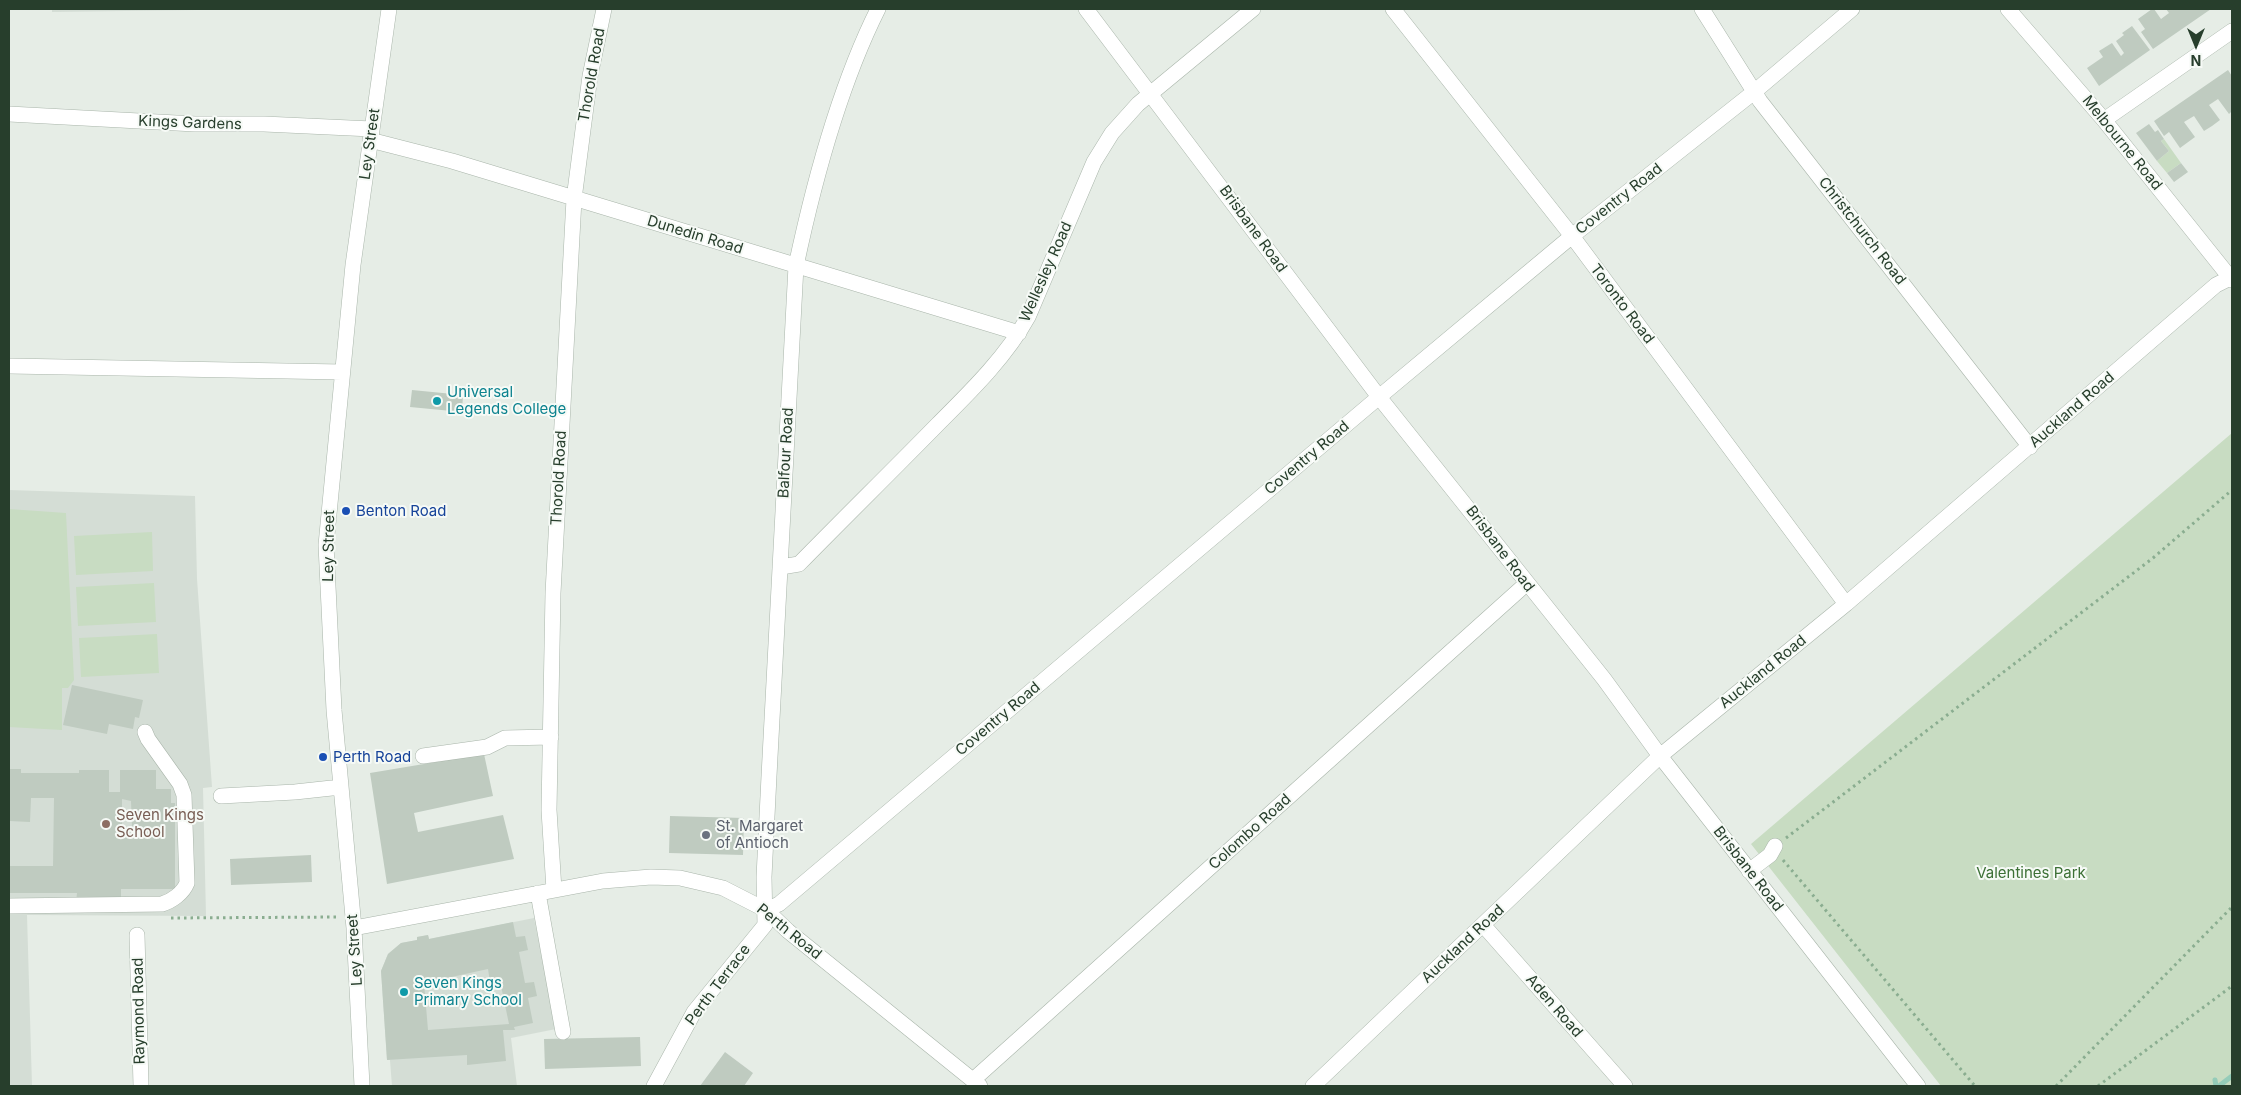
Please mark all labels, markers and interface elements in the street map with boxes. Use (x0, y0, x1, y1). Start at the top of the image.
north arrow (2171, 20, 2221, 70)
street label: Thorold Road (575, 27, 609, 123)
text: N (2191, 52, 2201, 69)
street label: Melbourne Road (2078, 92, 2166, 194)
street label: Ley Street (356, 107, 384, 181)
street label: Kings Gardens (138, 112, 242, 134)
street label: Coventry Road (1572, 160, 1666, 238)
street label: Christchurch Road (1814, 174, 1910, 288)
street label: Brisbane Road (1215, 182, 1291, 276)
street label: Dunedin Road (645, 212, 745, 258)
street label: Wellesley Road (1016, 219, 1076, 325)
street label: Toronto Road (1586, 261, 1658, 347)
street label: Auckland Road (2026, 368, 2118, 452)
place label: Universal Legends College (447, 383, 566, 418)
marker: Universal Legends College (431, 395, 443, 407)
street label: Balfour Road (775, 407, 797, 499)
street label: Coventry Road (1261, 417, 1353, 499)
street label: Thorold Road (548, 430, 570, 526)
place label: Benton Road (356, 502, 446, 520)
street label: Brisbane Road (1462, 502, 1538, 596)
marker: Benton Road (340, 505, 352, 517)
street label: Ley Street (319, 510, 339, 582)
street label: Auckland Road (1716, 631, 1810, 713)
street label: Coventry Road (952, 678, 1044, 760)
place label: Perth Road (333, 748, 411, 766)
marker: Perth Road (317, 751, 329, 763)
street label: Colombo Road (1205, 790, 1295, 874)
place label: Seven Kings School (116, 806, 204, 841)
place label: St. Margaret of Antioch (716, 817, 803, 852)
marker: Seven Kings School (100, 818, 112, 830)
street label: Brisbane Road (1709, 823, 1787, 915)
marker: St. Margaret of Antioch (700, 829, 712, 841)
park label: Valentines Park (1976, 864, 2086, 882)
street label: Perth Road (753, 900, 825, 964)
street label: Auckland Road (1418, 901, 1508, 987)
street label: Ley Street (344, 914, 366, 986)
street label: Perth Terrace (682, 941, 754, 1029)
street label: Raymond Road (129, 957, 149, 1065)
street label: Aden Road (1522, 971, 1586, 1041)
place label: Seven Kings Primary School (414, 974, 522, 1009)
marker: Seven Kings Primary School (398, 986, 410, 998)

